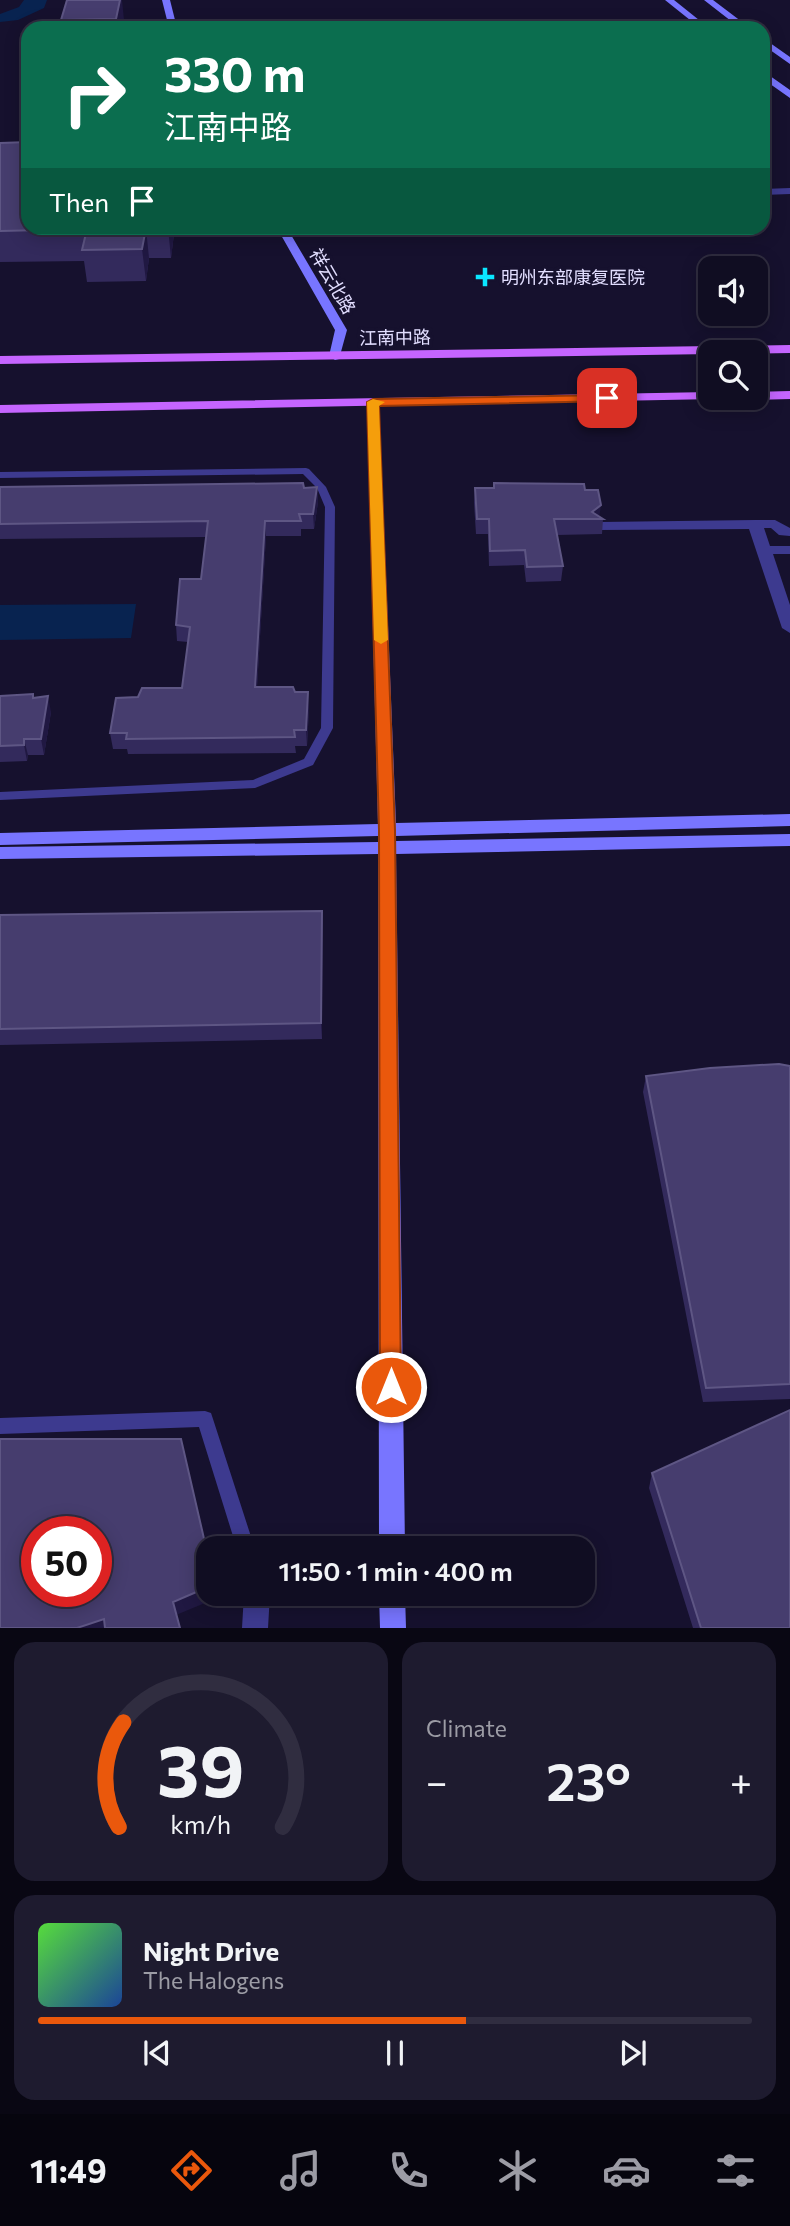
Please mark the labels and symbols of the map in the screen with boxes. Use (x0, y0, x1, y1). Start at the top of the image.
street label: 祥云北路 (305, 244, 361, 318)
place label: 明州东部康复医院 (501, 266, 645, 288)
marker: 明州东部康复医院 (475, 267, 495, 287)
street label: 江南中路 (359, 325, 431, 349)
pin (577, 368, 637, 428)
position arrow (354, 1350, 428, 1424)
speed limit sign: 50 (21, 1516, 112, 1607)

